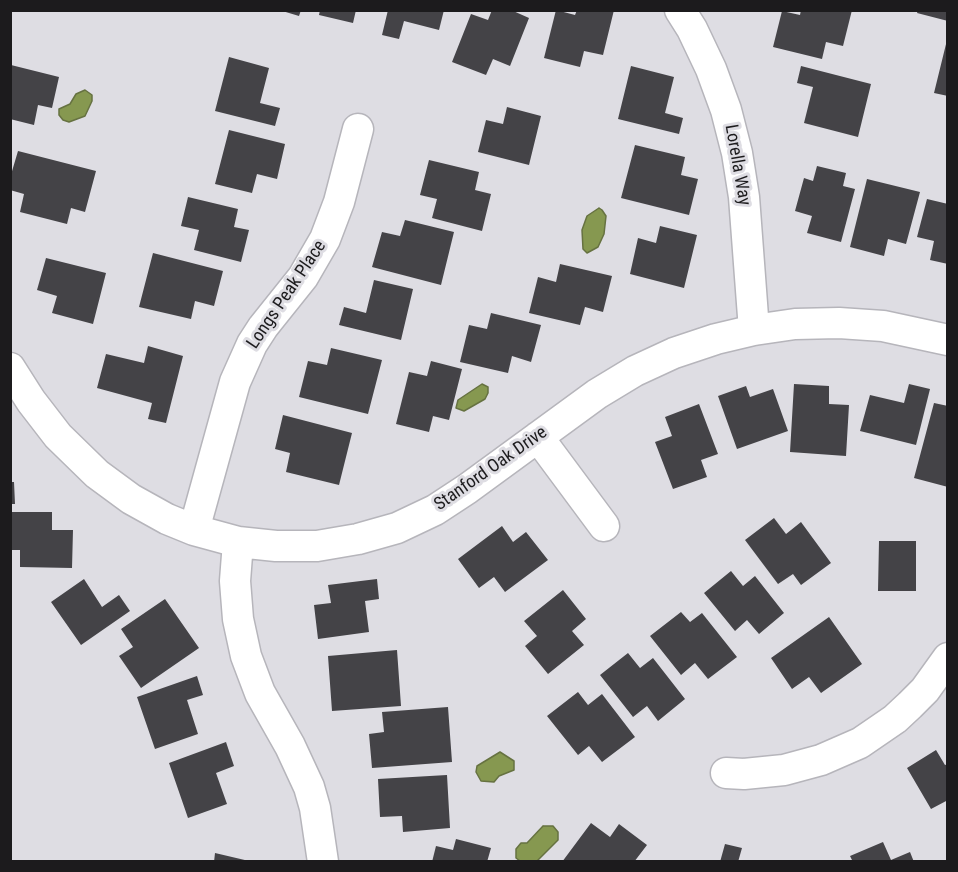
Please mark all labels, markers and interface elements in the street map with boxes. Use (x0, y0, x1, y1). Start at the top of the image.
street label: Lorella Way (719, 123, 755, 207)
street label: Longs Peak Place (243, 237, 331, 353)
street label: Stanford Oak Drive (430, 422, 552, 516)

